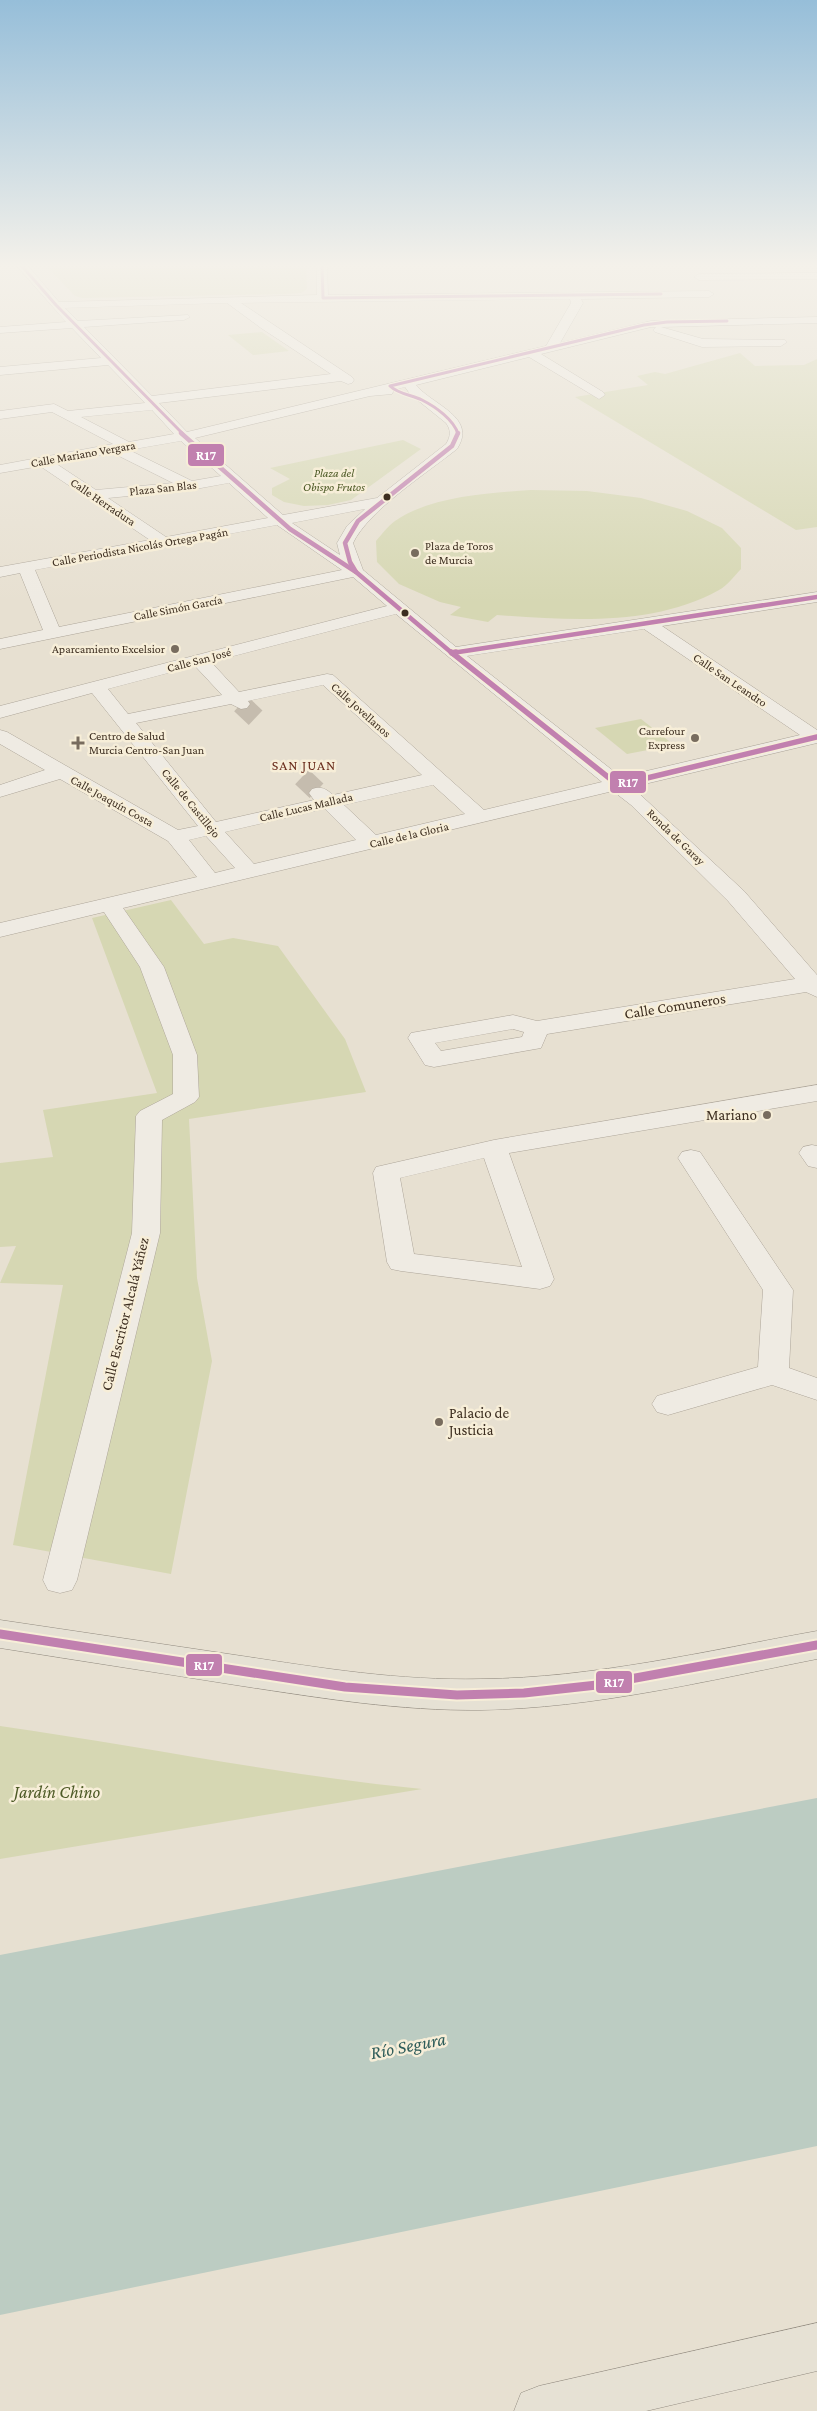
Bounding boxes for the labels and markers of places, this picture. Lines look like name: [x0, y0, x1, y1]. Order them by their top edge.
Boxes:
unlabelled marker: [382, 492, 392, 502]
place label: Plaza de Toros de Murcia: [425, 539, 493, 567]
marker: Plaza de Toros de Murcia: [409, 547, 421, 559]
unlabelled marker: [400, 608, 410, 618]
place label: Aparcamiento Excelsior: [52, 642, 166, 656]
marker: Aparcamiento Excelsior: [169, 643, 181, 655]
place label: Carrefour Express: [639, 724, 686, 752]
place label: Centro de Salud Murcia Centro-San Juan: [89, 729, 205, 757]
marker: Carrefour Express: [689, 732, 701, 744]
marker: Centro de Salud Murcia Centro-San Juan: [71, 736, 85, 750]
place label: Mariano: [706, 1107, 757, 1123]
marker: Mariano: [761, 1109, 773, 1121]
place label: Palacio de Justicia: [447, 1405, 509, 1439]
marker: Palacio de Justicia: [433, 1416, 445, 1428]

